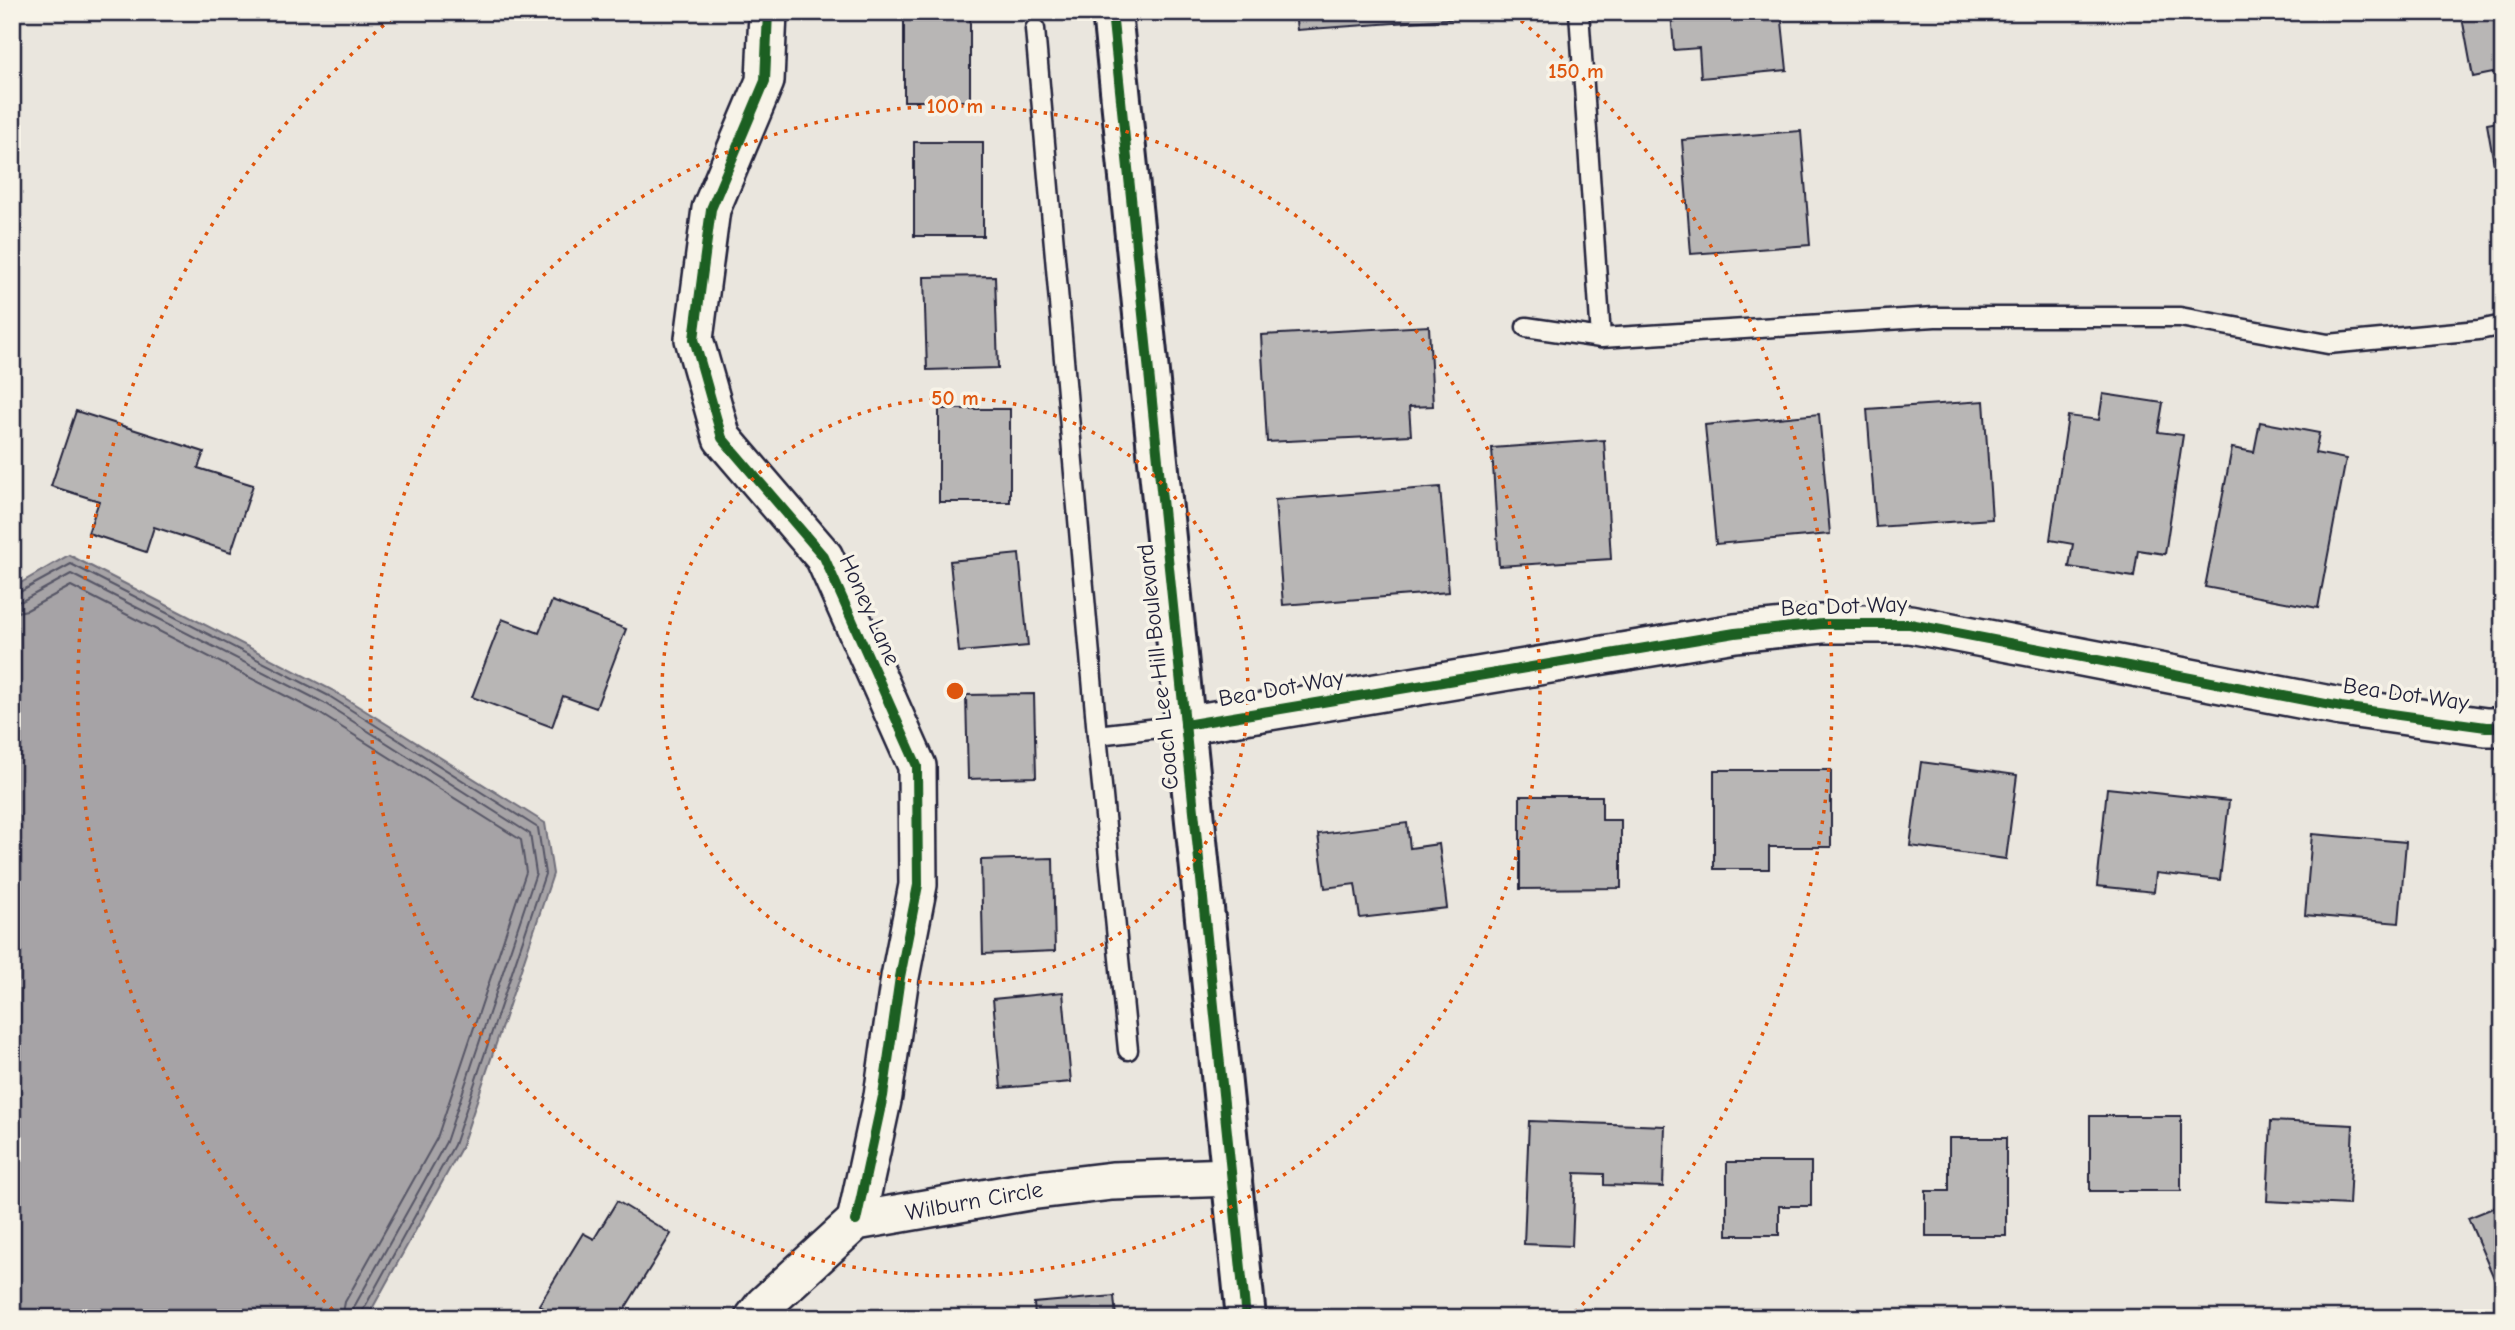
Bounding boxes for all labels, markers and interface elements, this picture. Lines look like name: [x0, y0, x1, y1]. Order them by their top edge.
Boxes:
text: 150 m: [1548, 59, 1604, 83]
text: 100 m: [927, 94, 983, 118]
text: 50 m: [931, 386, 979, 410]
street label: Coach Lee Hill Boulevard: [1132, 543, 1184, 791]
street label: Honey Lane: [834, 551, 906, 669]
street label: Bea Dot Way: [1780, 590, 1908, 622]
street label: Bea Dot Way: [1216, 664, 1346, 712]
street label: Bea Dot Way: [2341, 672, 2471, 716]
centre of rings: [943, 679, 967, 703]
street label: Wilburn Circle: [903, 1176, 1045, 1226]

